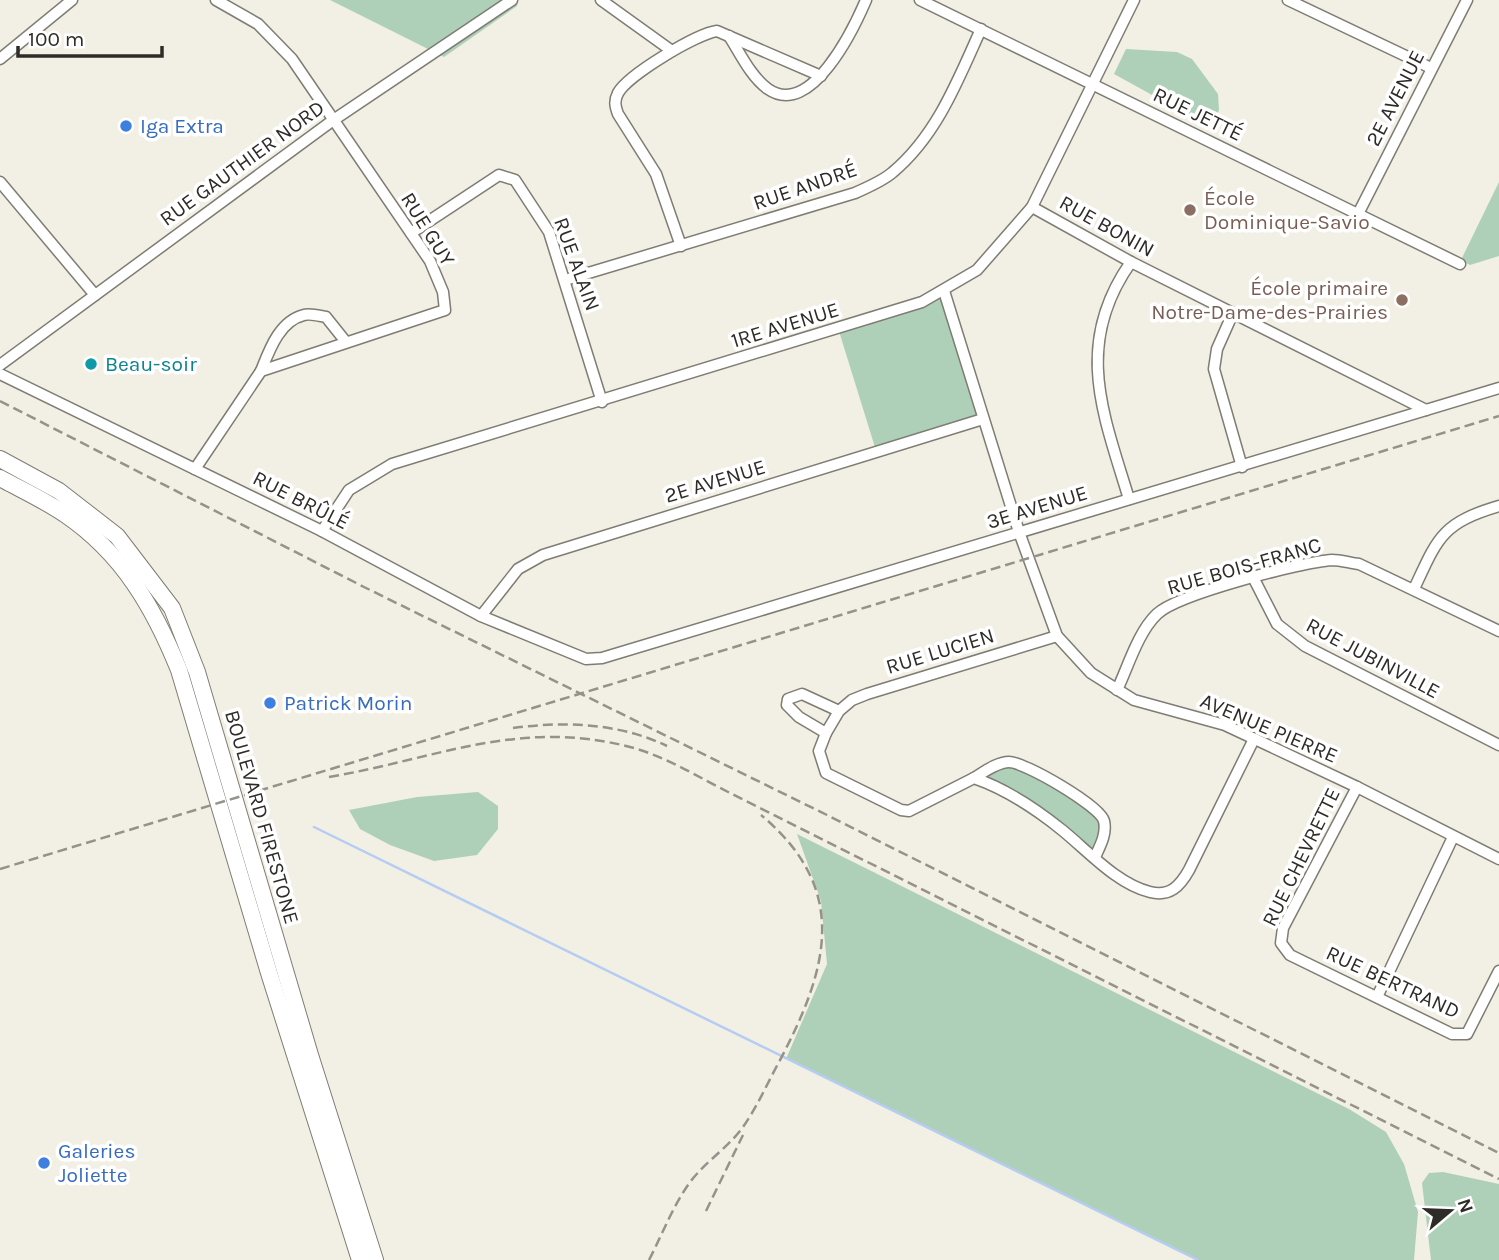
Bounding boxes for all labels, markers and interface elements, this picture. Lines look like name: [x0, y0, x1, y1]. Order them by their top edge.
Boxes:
scale bar: [18, 14, 161, 58]
text: 100 m: [28, 27, 85, 51]
street label: 2E AVENUE: [1361, 46, 1429, 150]
street label: RUE JETTÉ: [1149, 82, 1247, 146]
street label: RUE GAUTHIER NORD: [155, 95, 329, 231]
place label: Iga Extra: [140, 114, 224, 138]
marker: Iga Extra: [118, 118, 134, 134]
street label: RUE ANDRÉ: [750, 157, 860, 215]
place label: École Dominique-Savio: [1204, 186, 1370, 234]
street label: RUE GUY: [396, 188, 460, 271]
street label: RUE BONIN: [1055, 190, 1159, 262]
marker: École Dominique-Savio: [1182, 202, 1198, 218]
street label: RUE ALAIN: [549, 214, 605, 314]
place label: École primaire Notre-Dame-des-Prairies: [1151, 276, 1388, 324]
marker: École primaire Notre-Dame-des-Prairies: [1394, 292, 1410, 308]
street label: 1RE AVENUE: [728, 297, 842, 353]
place label: Beau-soir: [105, 352, 197, 376]
marker: Beau-soir: [83, 356, 99, 372]
street label: 2E AVENUE: [662, 454, 768, 508]
street label: RUE BRÛLÉ: [249, 466, 353, 534]
street label: 3E AVENUE: [984, 480, 1090, 534]
street label: RUE BOIS-FRANC: [1164, 533, 1324, 599]
street label: RUE JUBINVILLE: [1302, 613, 1444, 703]
street label: RUE LUCIEN: [883, 623, 997, 679]
street label: AVENUE PIERRE: [1197, 688, 1341, 768]
place label: Patrick Morin: [284, 691, 412, 715]
marker: Patrick Morin: [262, 695, 278, 711]
street label: BOULEVARD FIRESTONE: [220, 707, 304, 927]
street label: RUE CHEVRETTE: [1257, 784, 1345, 930]
street label: RUE BERTRAND: [1322, 941, 1464, 1023]
place label: Galeries Joliette: [58, 1139, 135, 1187]
marker: Galeries Joliette: [36, 1155, 52, 1171]
north arrow: [1415, 1176, 1485, 1246]
text: N: [1453, 1196, 1478, 1216]

